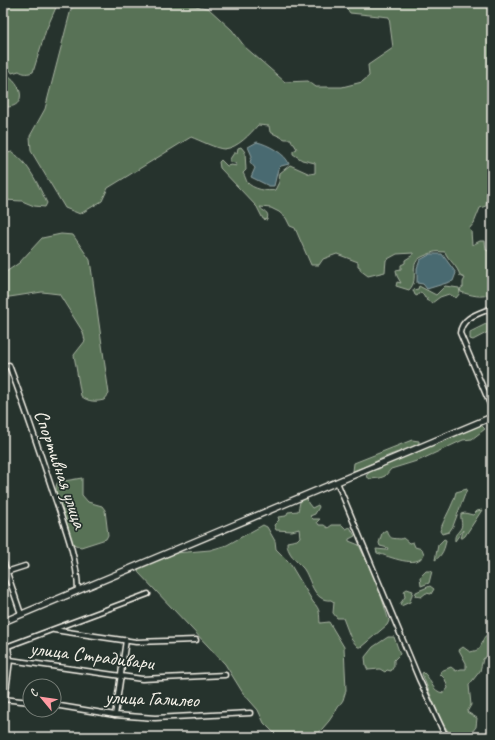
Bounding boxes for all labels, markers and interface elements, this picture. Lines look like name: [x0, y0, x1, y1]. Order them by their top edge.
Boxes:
street label: Спортивная улица: [29, 407, 93, 533]
street label: улица Страдивари: [28, 635, 157, 676]
north arrow: [22, 678, 62, 718]
street label: улица Галилео: [104, 684, 200, 713]
text: С: [26, 686, 41, 699]

